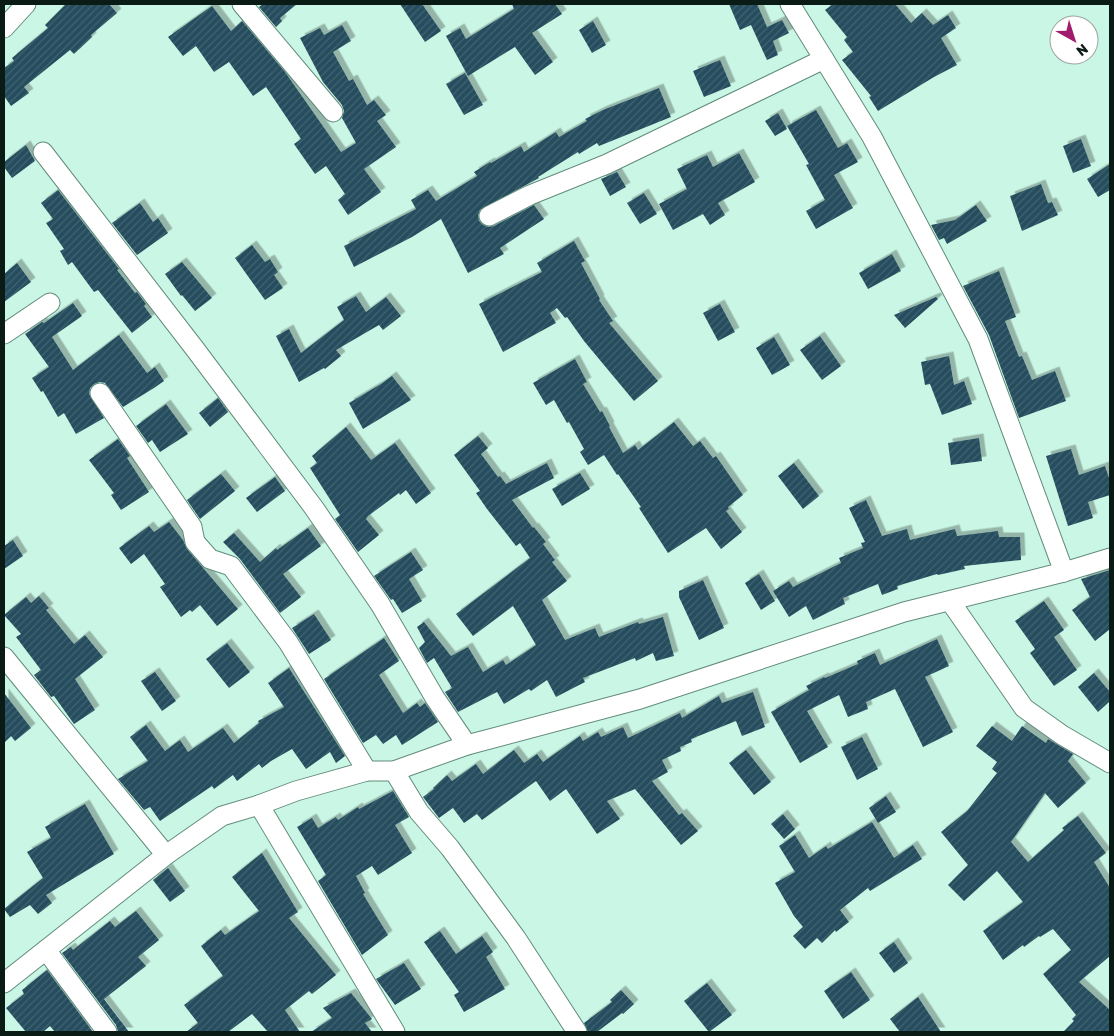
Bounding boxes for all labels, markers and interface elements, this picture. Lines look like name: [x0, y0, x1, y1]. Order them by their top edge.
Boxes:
north arrow: [1049, 15, 1099, 65]
text: N: [1073, 40, 1091, 59]

